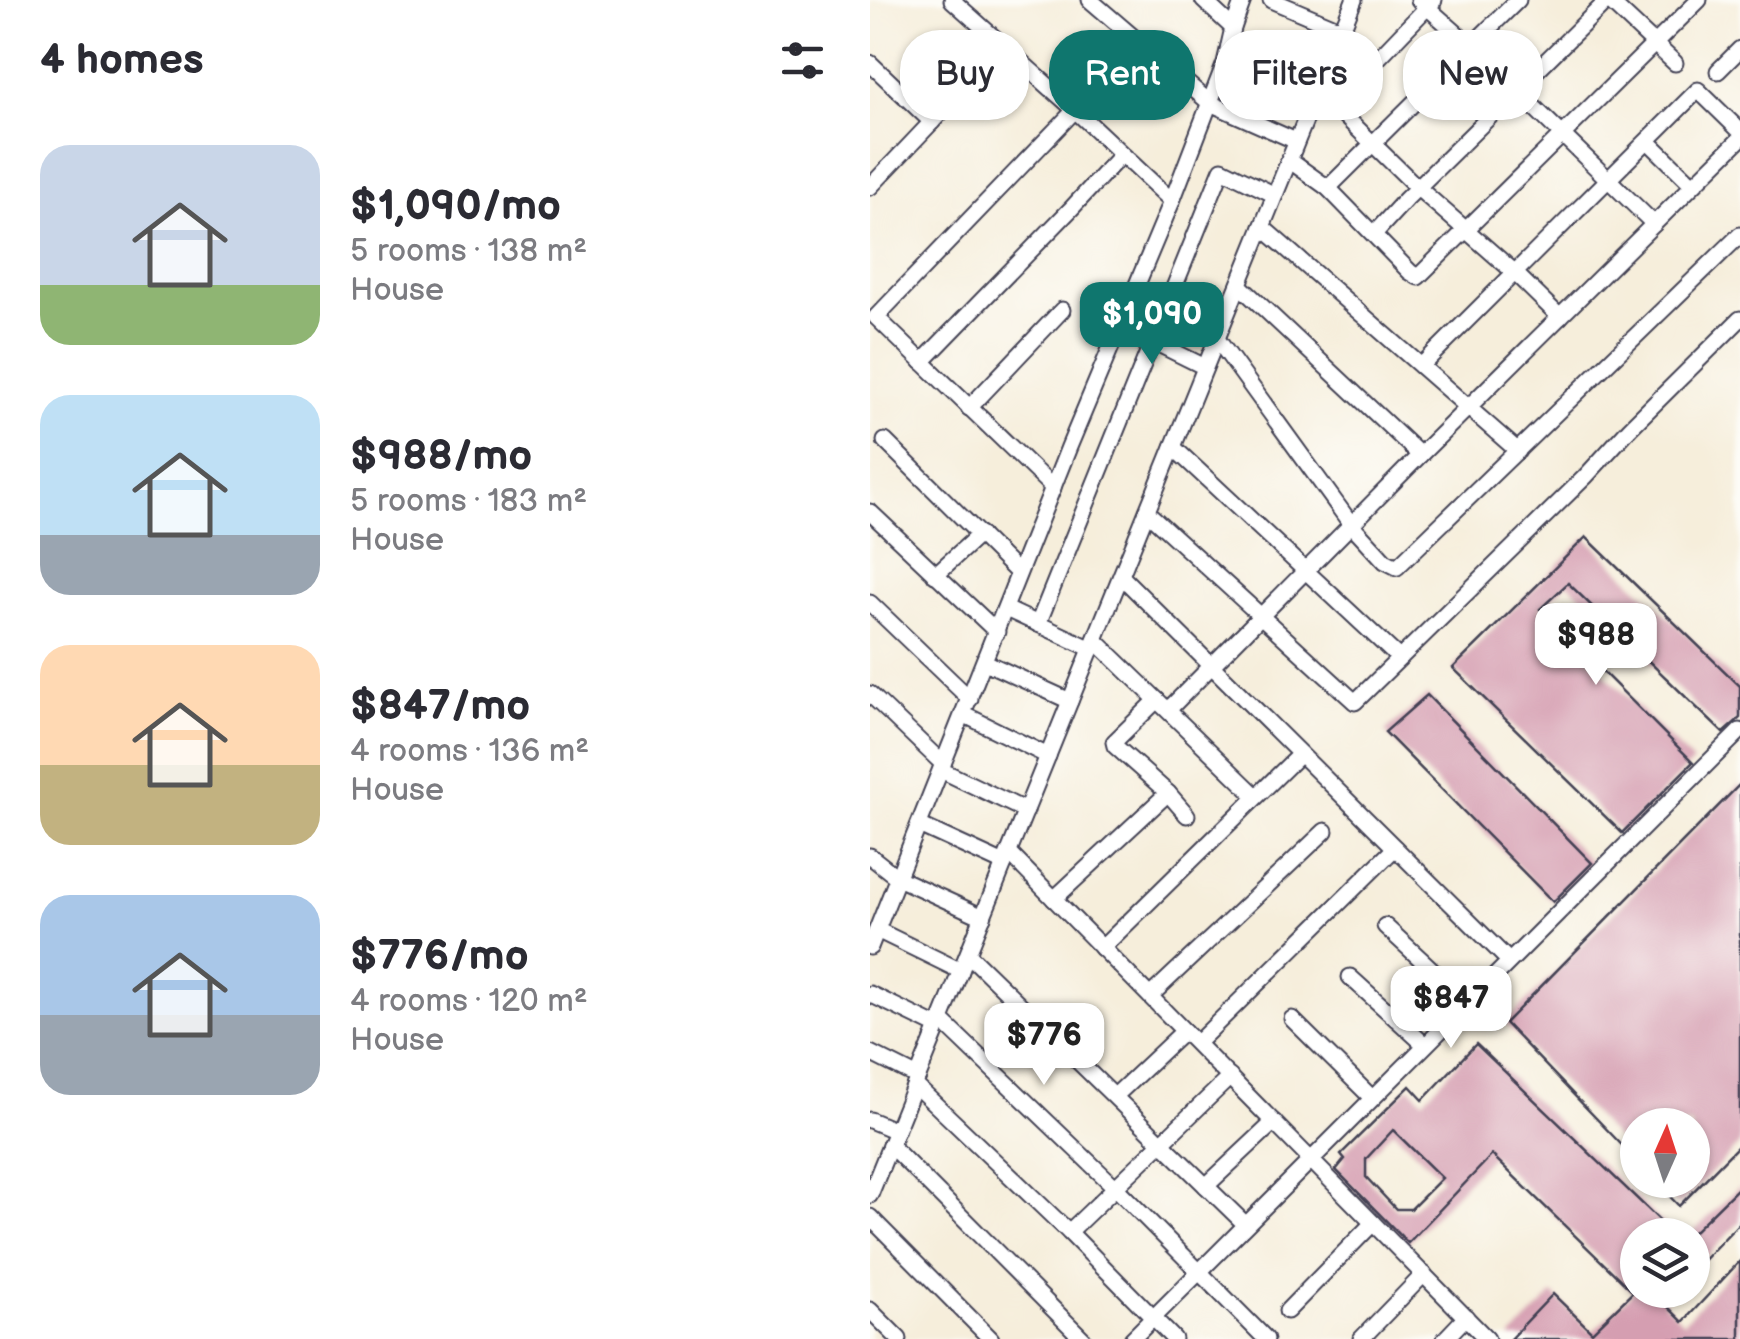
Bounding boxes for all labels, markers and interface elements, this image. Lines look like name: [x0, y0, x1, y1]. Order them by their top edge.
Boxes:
chip: Buy: [900, 30, 1029, 120]
chip: Rent: [1049, 30, 1195, 120]
chip: Filters: [1215, 30, 1383, 120]
chip: New: [1403, 30, 1543, 120]
icon: filters: [775, 33, 830, 88]
text: 4 homes: [40, 35, 204, 86]
text: $1,090/mo: [350, 181, 561, 232]
icon: home: [120, 185, 240, 305]
text: 5 rooms · 138 m²: [350, 232, 587, 271]
text: House: [350, 271, 444, 310]
pin: $1,090: [1071, 282, 1233, 367]
text: $1,090: [1102, 295, 1202, 334]
text: $988/mo: [350, 431, 532, 482]
icon: home: [120, 435, 240, 555]
text: 5 rooms · 183 m²: [350, 482, 587, 521]
text: House: [350, 521, 444, 560]
pin: $988: [1537, 603, 1655, 688]
text: $988: [1557, 616, 1635, 655]
text: $847/mo: [350, 681, 530, 732]
icon: home: [120, 685, 240, 805]
text: 4 rooms · 136 m²: [350, 732, 589, 771]
text: House: [350, 771, 444, 810]
text: $776/mo: [350, 931, 529, 982]
icon: home: [120, 935, 240, 1055]
pin: $847: [1392, 966, 1510, 1051]
text: $847: [1413, 979, 1489, 1018]
text: 4 rooms · 120 m²: [350, 982, 588, 1021]
pin: $776: [985, 1003, 1103, 1088]
text: $776: [1006, 1016, 1082, 1055]
text: House: [350, 1021, 444, 1060]
north arrow: [1620, 1108, 1710, 1198]
map controls: [1620, 1108, 1710, 1308]
button: layers: [1620, 1218, 1710, 1308]

